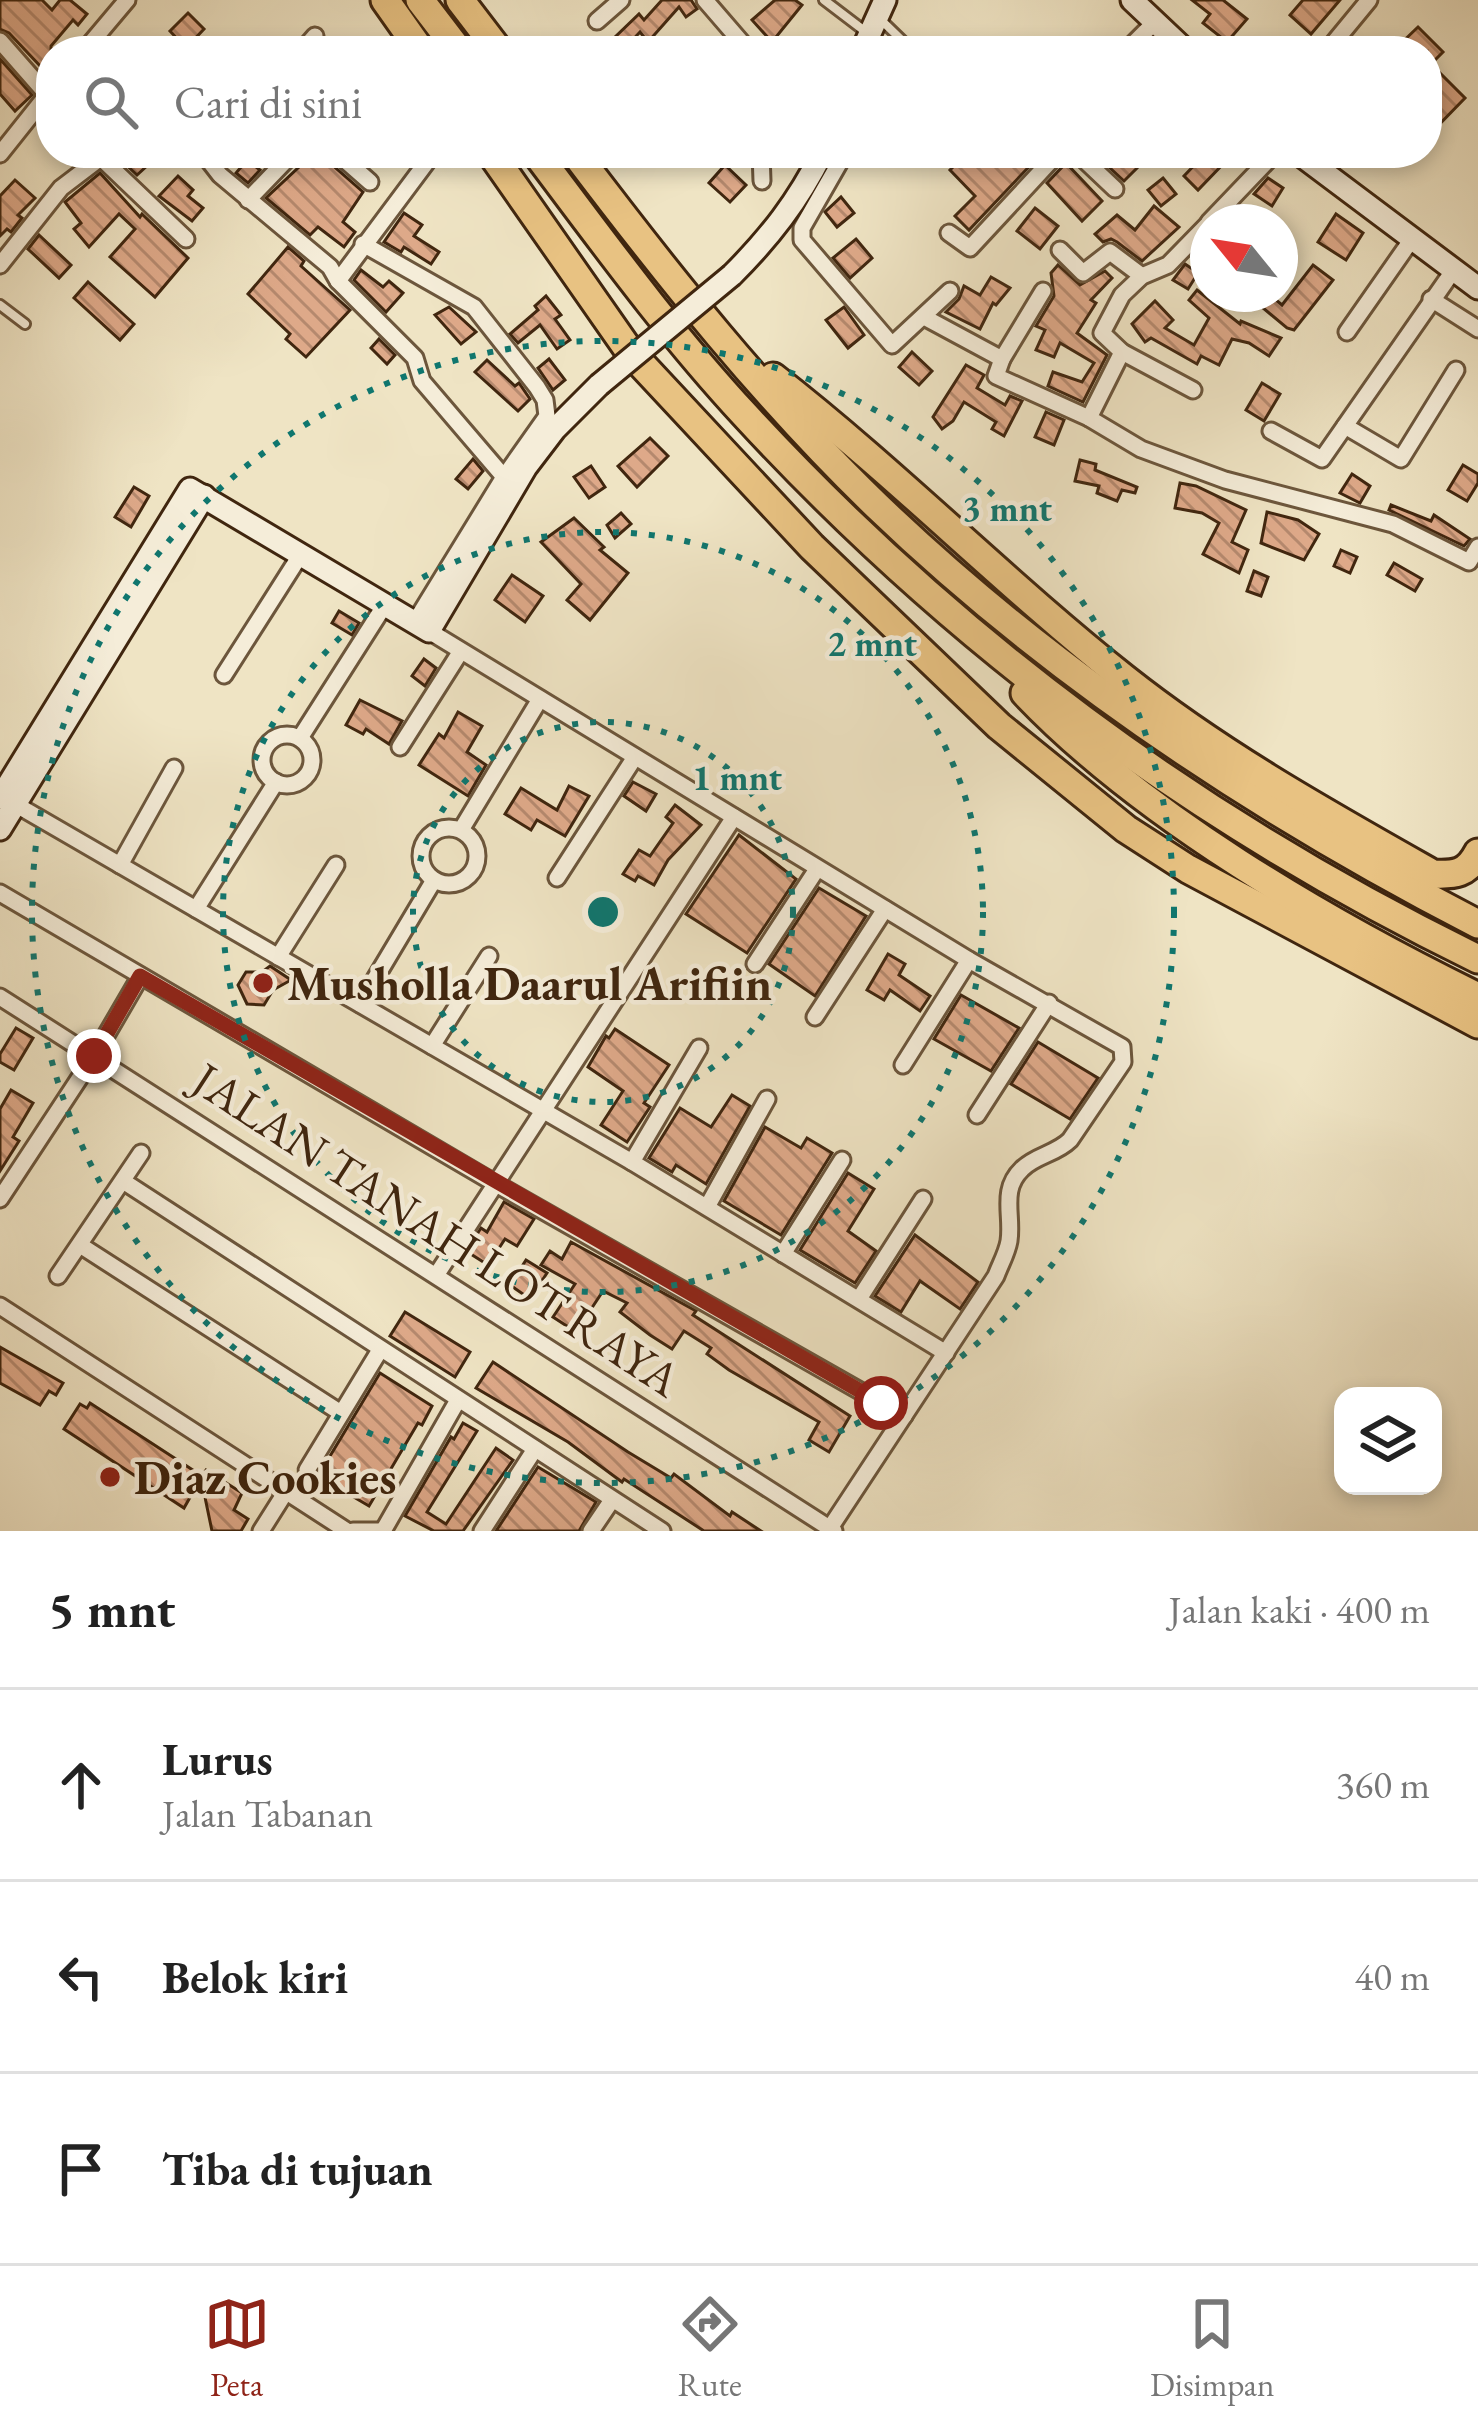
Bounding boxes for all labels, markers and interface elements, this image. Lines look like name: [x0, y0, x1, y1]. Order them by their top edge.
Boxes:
search box: [36, 36, 1442, 168]
icon: search: [78, 69, 144, 135]
text: Cari di sini: [174, 73, 362, 131]
north arrow: [1190, 204, 1298, 312]
text: 3 mnt: [962, 485, 1052, 532]
text: 2 mnt: [827, 620, 917, 667]
text: 1 mnt: [692, 754, 782, 801]
centre of rings: [582, 891, 624, 933]
place label: Musholla Daarul Arifiin: [287, 952, 772, 1014]
marker: Musholla Daarul Arifiin: [250, 970, 276, 996]
route end: [67, 1029, 121, 1083]
street label: JALAN TANAH LOT RAYA: [178, 1046, 693, 1410]
route start: [854, 1376, 908, 1430]
map controls: [1334, 1387, 1442, 1495]
button: layers: [1334, 1387, 1442, 1495]
place label: Diaz Cookies: [134, 1446, 397, 1508]
marker: Diaz Cookies: [97, 1464, 123, 1490]
text: 5 mnt: [48, 1576, 175, 1642]
text: Jalan kaki · 400 m: [1168, 1584, 1430, 1635]
text: Lurus: [162, 1730, 273, 1788]
icon: ahead: [48, 1752, 114, 1818]
text: 360 m: [1336, 1759, 1430, 1810]
text: Jalan Tabanan: [162, 1788, 373, 1839]
icon: left: [48, 1944, 114, 2010]
text: Belok kiri: [162, 1948, 348, 2006]
text: 40 m: [1354, 1951, 1430, 2002]
icon: arrive: [48, 2136, 114, 2202]
text: Tiba di tujuan: [162, 2140, 433, 2198]
tab: Peta: [204, 2291, 270, 2406]
tab: Rute: [677, 2291, 743, 2406]
tab: Disimpan: [1150, 2291, 1274, 2406]

